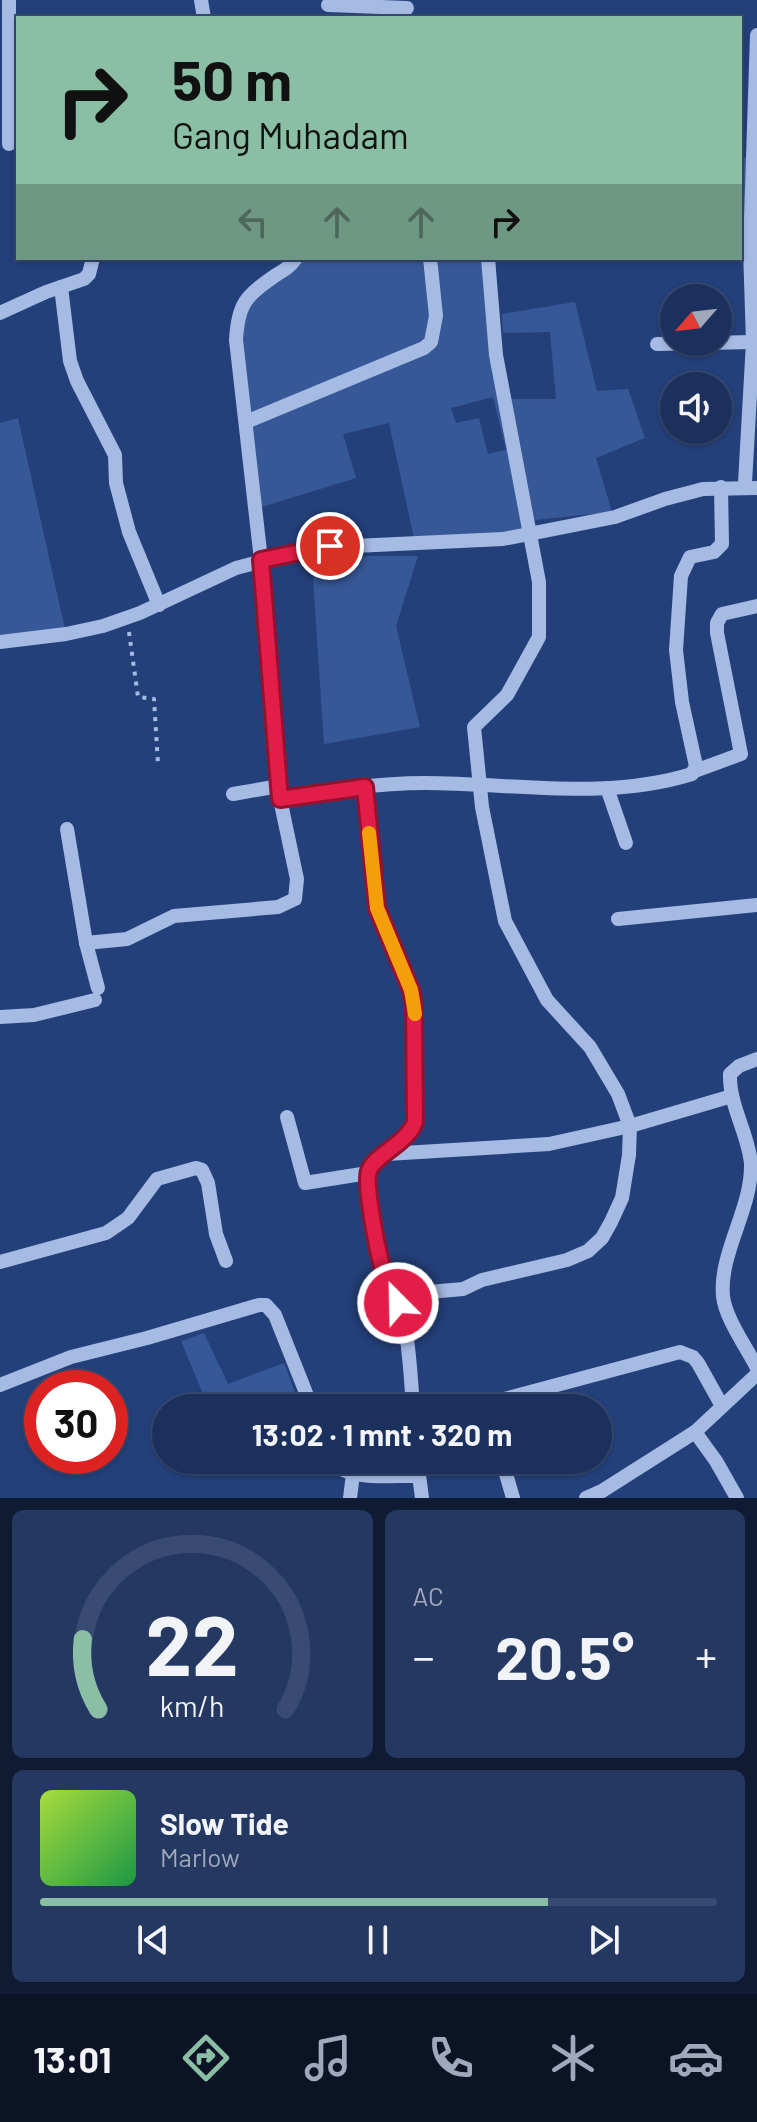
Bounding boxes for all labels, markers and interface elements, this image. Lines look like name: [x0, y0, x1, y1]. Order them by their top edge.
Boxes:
text: 50 m: [172, 45, 292, 112]
icon: right: [40, 48, 144, 152]
text: Gang Muhadam: [172, 113, 409, 156]
icon: left: [231, 200, 275, 244]
icon: ahead: [315, 200, 359, 244]
icon: ahead: [399, 200, 443, 244]
icon: right: [483, 200, 527, 244]
north arrow: [660, 284, 732, 356]
map controls: [660, 284, 732, 444]
button: sound: [660, 372, 732, 444]
pin: [296, 512, 364, 580]
icon: arrive: [308, 524, 352, 568]
position arrow: [356, 1261, 440, 1345]
speed limit sign: 30: [24, 1370, 128, 1474]
text: 13:02 · 1 mnt · 320 m: [252, 1416, 512, 1452]
text: AC: [413, 1580, 444, 1611]
text: 22: [146, 1593, 239, 1693]
text: 20.5°: [495, 1620, 634, 1692]
text: −: [413, 1629, 435, 1682]
text: +: [695, 1629, 717, 1682]
text: km/h: [160, 1688, 225, 1723]
text: Slow Tide: [160, 1805, 289, 1841]
text: Marlow: [160, 1841, 240, 1872]
icon: previous: [131, 1918, 175, 1962]
icon: pause: [356, 1918, 400, 1962]
icon: next: [582, 1918, 626, 1962]
icon: directions: [178, 2030, 234, 2086]
icon: music: [300, 2030, 356, 2086]
icon: phone: [423, 2030, 479, 2086]
icon: climate: [545, 2030, 601, 2086]
icon: car: [668, 2030, 724, 2086]
text: 13:01: [33, 2037, 111, 2080]

